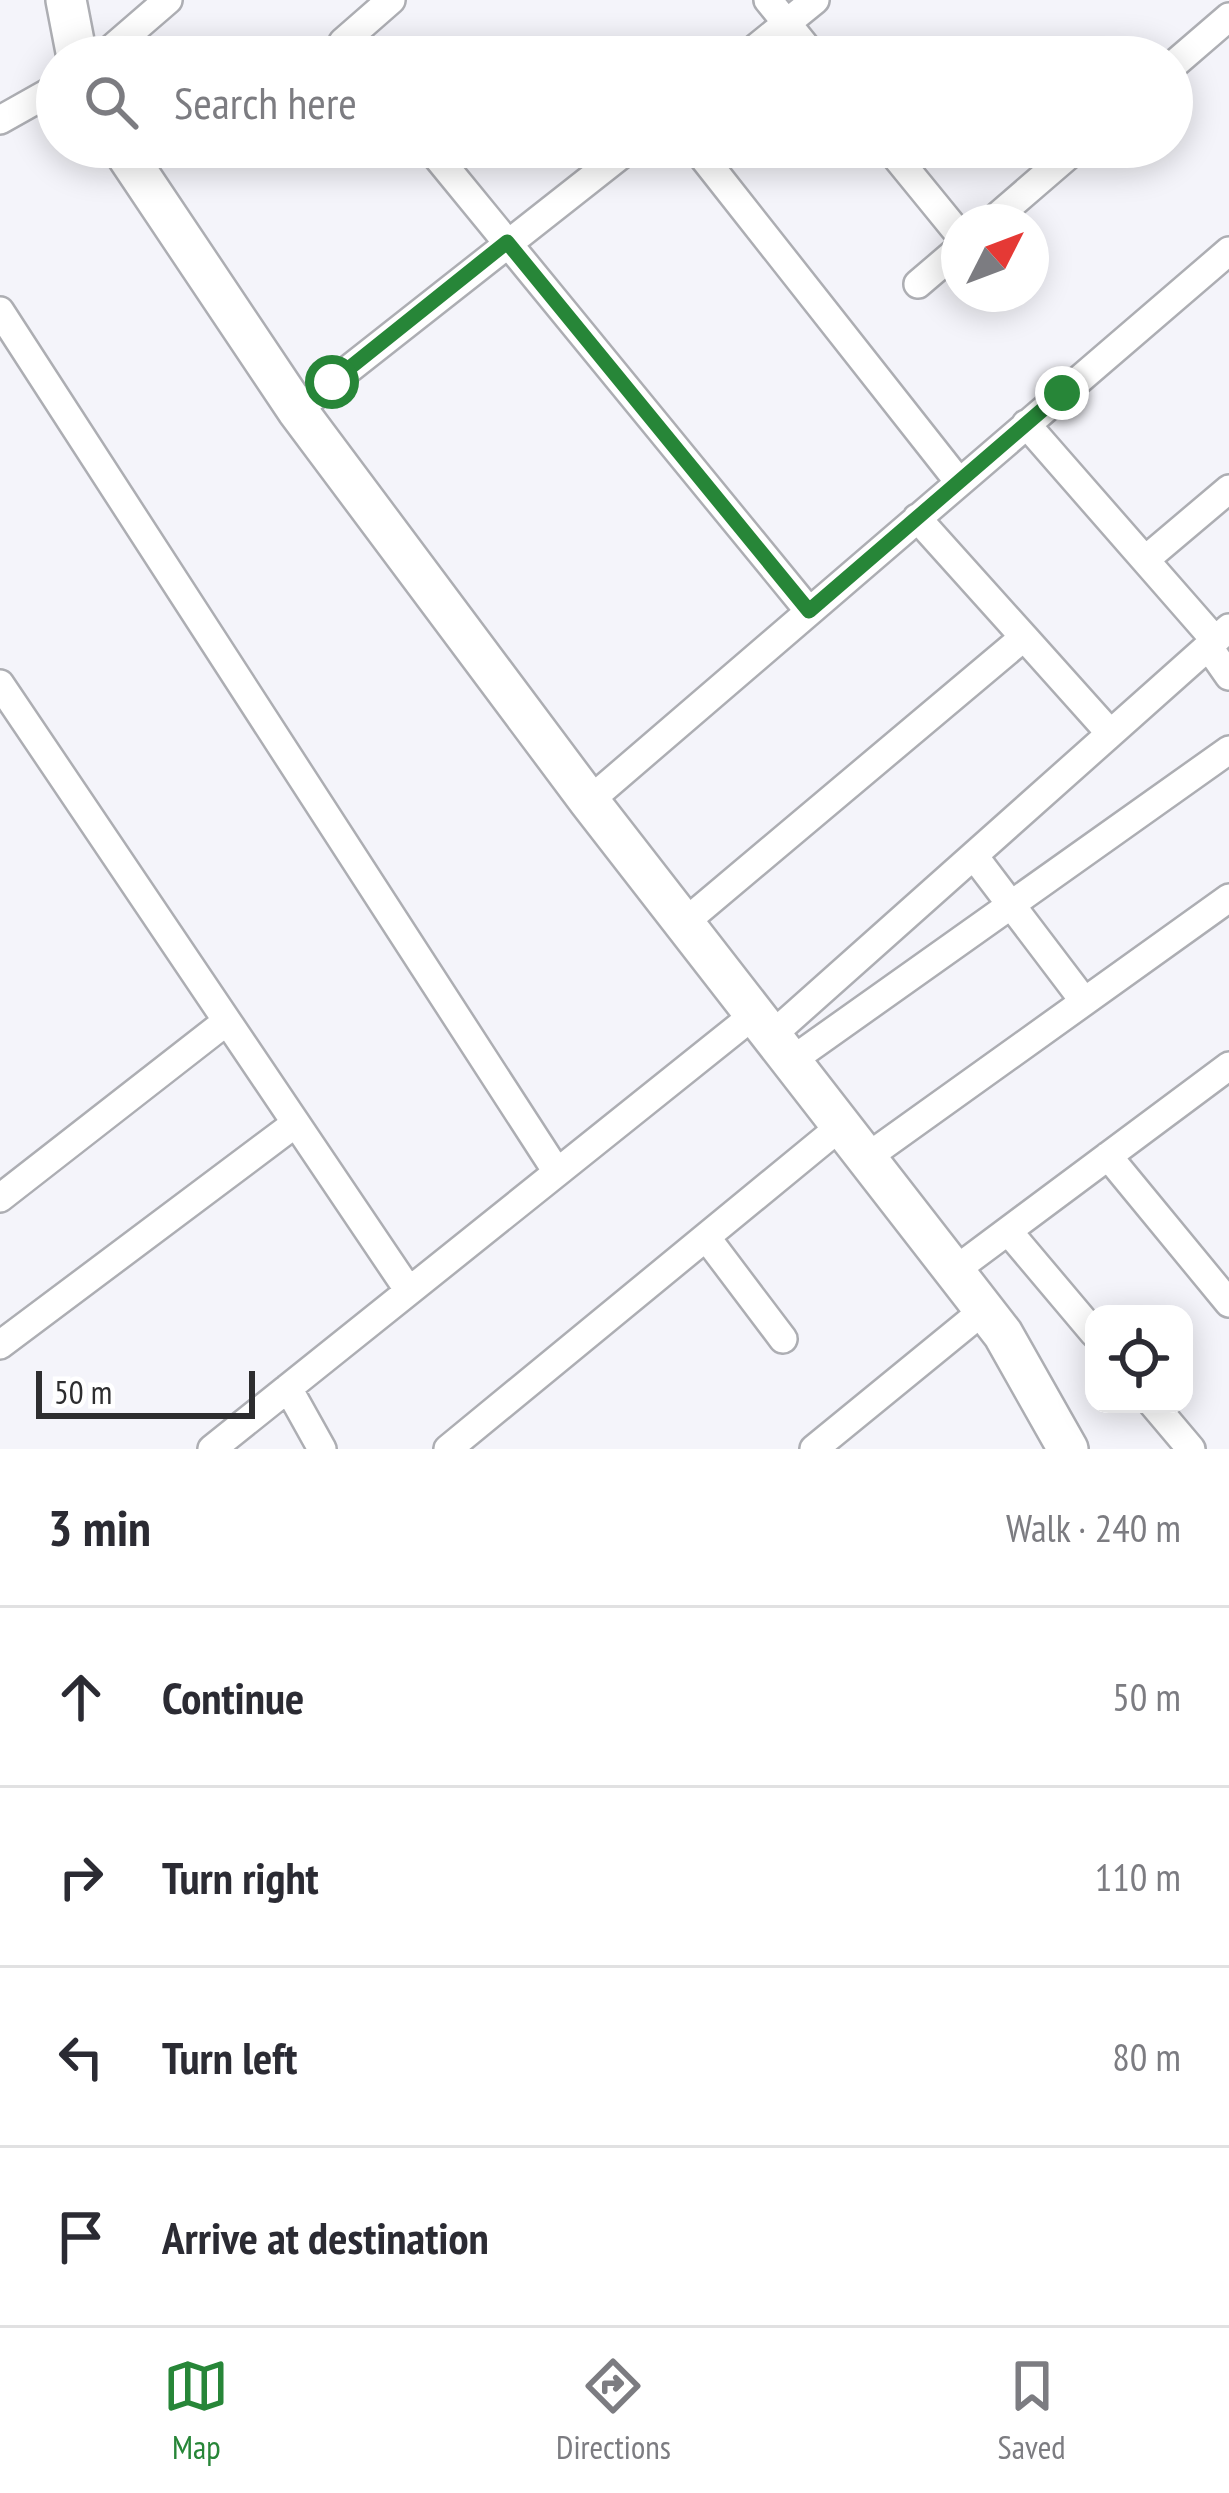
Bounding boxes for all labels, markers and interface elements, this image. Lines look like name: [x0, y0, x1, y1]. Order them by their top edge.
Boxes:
search box: [36, 36, 1193, 168]
icon: search: [78, 69, 144, 135]
text: Search here: [174, 73, 357, 131]
north arrow: [941, 204, 1049, 312]
route start: [305, 355, 359, 409]
route end: [1035, 366, 1089, 420]
map controls: [1085, 1305, 1193, 1413]
button: locate: [1085, 1305, 1193, 1413]
scale bar: [36, 1365, 255, 1418]
text: 50 m: [54, 1370, 112, 1413]
text: 3 min: [48, 1494, 151, 1560]
text: Walk · 240 m: [1006, 1502, 1181, 1553]
icon: ahead: [48, 1664, 114, 1730]
text: Continue: [162, 1668, 304, 1726]
text: 50 m: [1112, 1671, 1181, 1722]
icon: right: [48, 1844, 114, 1910]
text: Turn right: [162, 1848, 319, 1906]
text: 110 m: [1095, 1851, 1181, 1902]
icon: left: [48, 2024, 114, 2090]
text: Turn left: [162, 2028, 297, 2086]
text: 80 m: [1112, 2031, 1181, 2082]
icon: arrive: [48, 2204, 114, 2270]
text: Arrive at destination: [162, 2208, 489, 2266]
tab: Map: [163, 2353, 229, 2468]
tab: Directions: [556, 2353, 671, 2468]
tab: Saved: [998, 2353, 1066, 2468]

